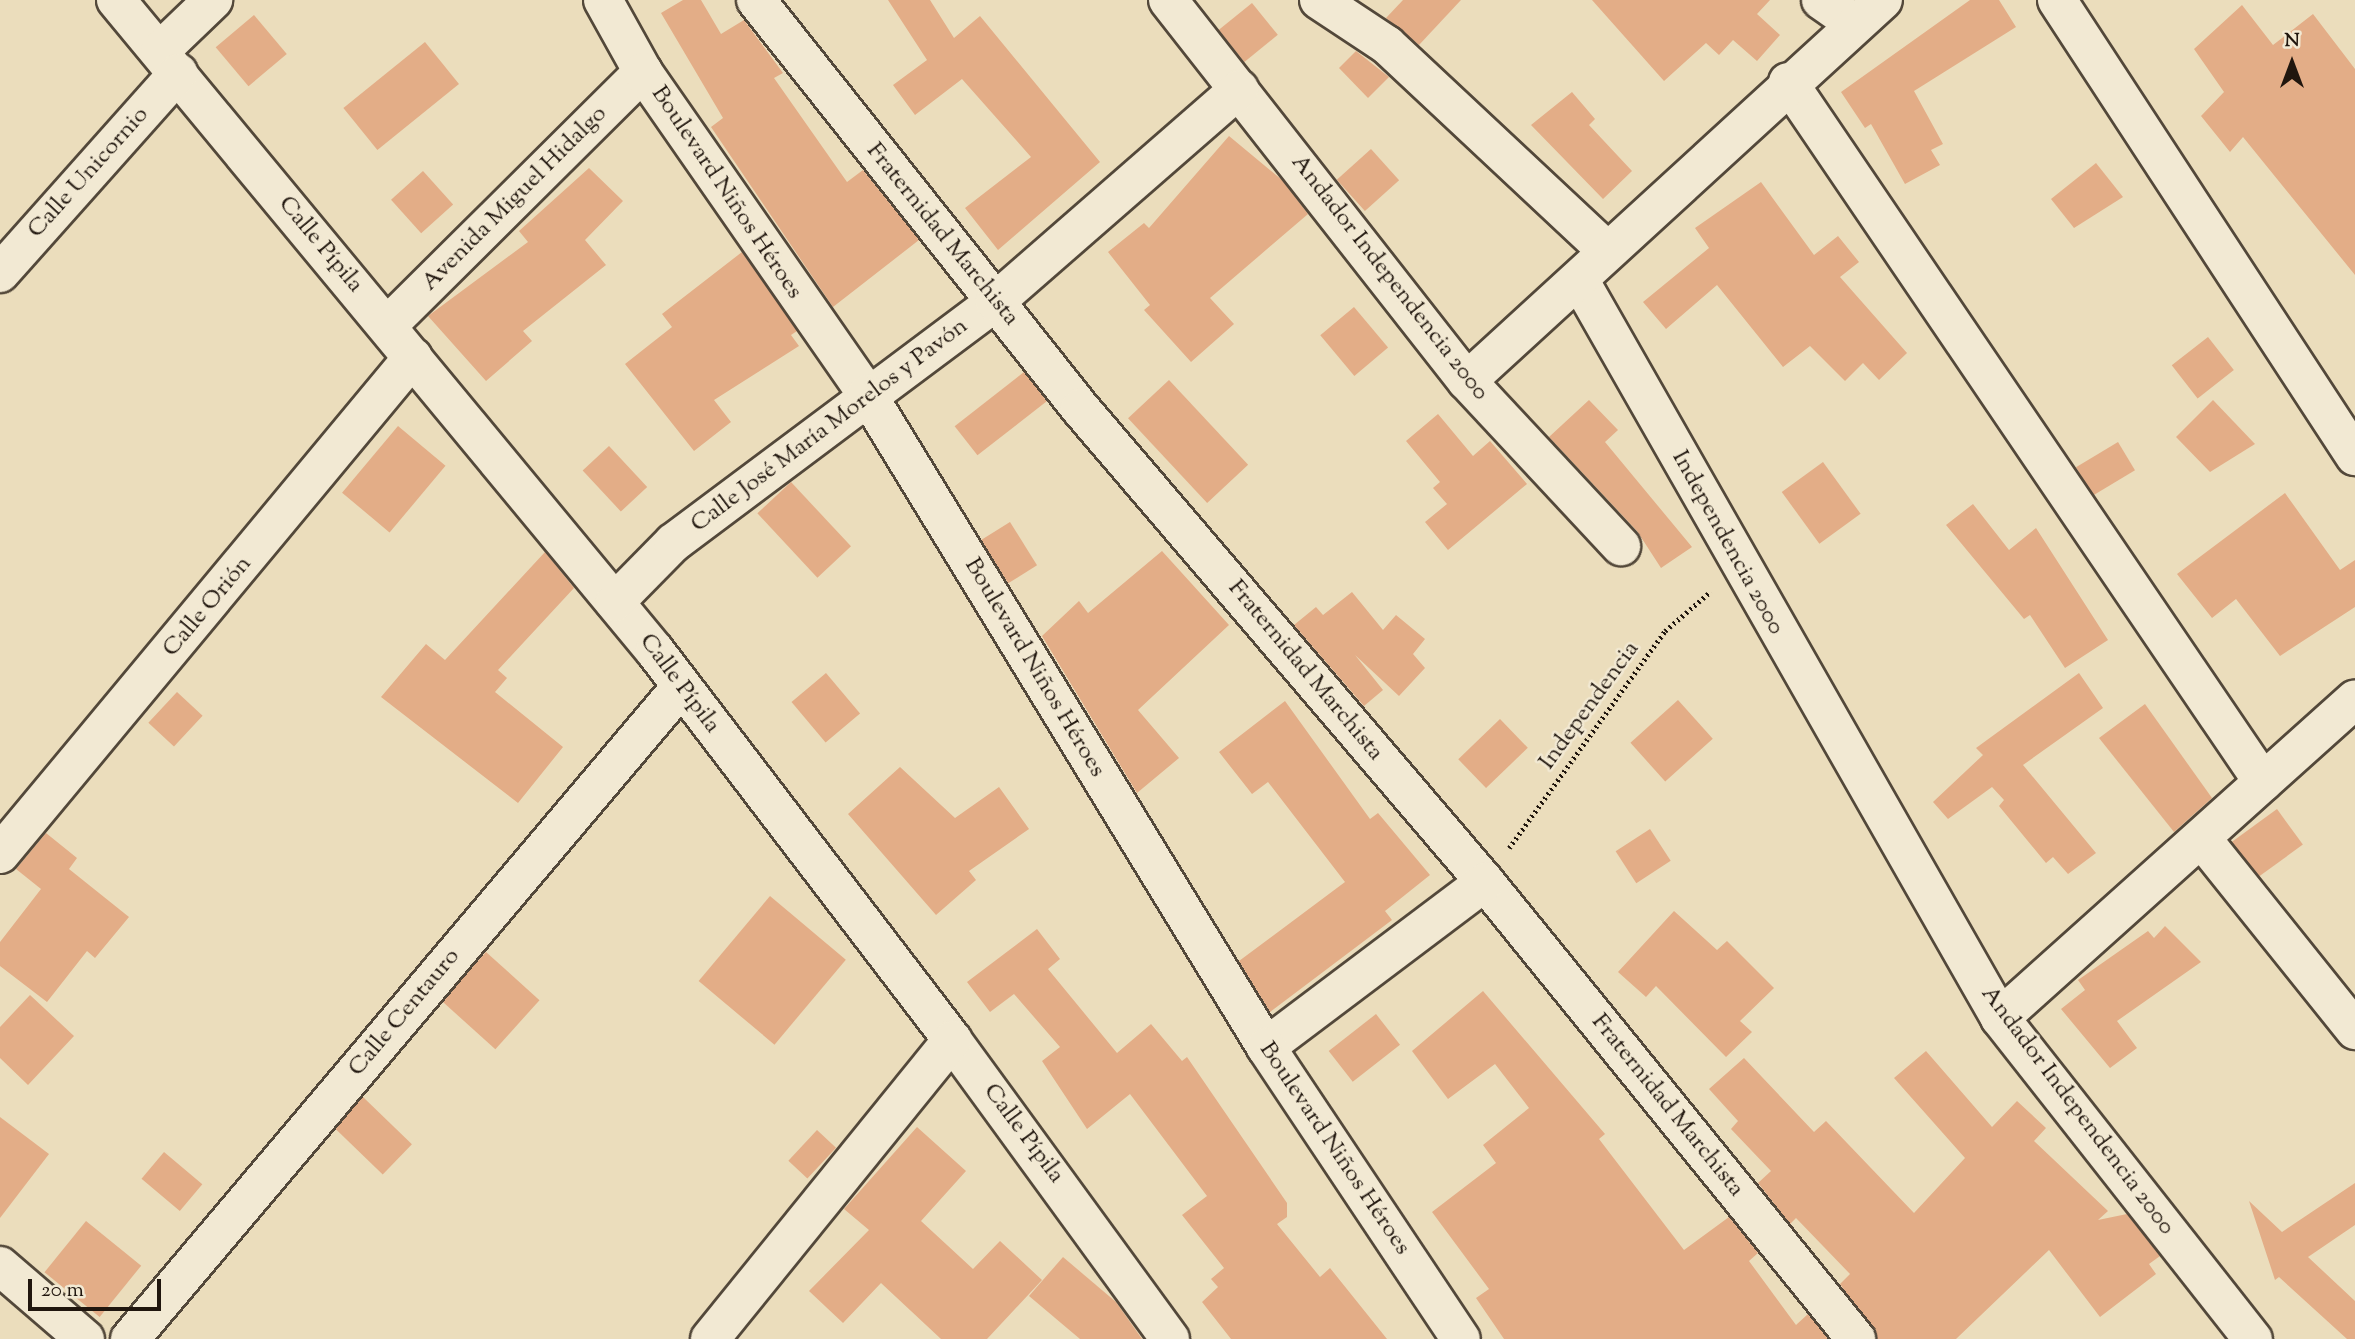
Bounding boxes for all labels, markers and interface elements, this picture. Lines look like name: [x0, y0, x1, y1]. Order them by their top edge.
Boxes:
north arrow: [2257, 28, 2327, 98]
text: N: [2284, 28, 2300, 55]
street label: Boulevard Niños Héroes: [644, 81, 808, 305]
street label: Avenida Miguel Hidalgo: [416, 100, 614, 298]
street label: Calle Unicornio: [22, 101, 156, 245]
street label: Fraternidad Marchista: [859, 138, 1025, 332]
street label: Andador Independencia 2000: [1284, 149, 1494, 407]
street label: Calle Pípila: [271, 191, 369, 299]
street label: Calle José María Morelos y Pavón: [686, 312, 974, 540]
street label: Independencia 2000: [1664, 446, 1790, 640]
street label: Calle Orión: [157, 551, 259, 663]
street label: Boulevard Niños Héroes: [957, 553, 1111, 783]
street label: Fraternidad Marchista: [1221, 575, 1389, 767]
street label: Calle Pípila: [632, 628, 726, 740]
street label: Independencia: [1534, 636, 1646, 776]
street label: Calle Centauro: [343, 943, 467, 1083]
street label: Andador Independencia 2000: [1974, 981, 2180, 1241]
street label: Fraternidad Marchista: [1584, 1009, 1750, 1203]
street label: Boulevard Niños Héroes: [1252, 1037, 1416, 1261]
street label: Calle Pípila: [976, 1078, 1070, 1190]
scale bar: [32, 1266, 164, 1310]
text: 20 m: [41, 1276, 84, 1306]

